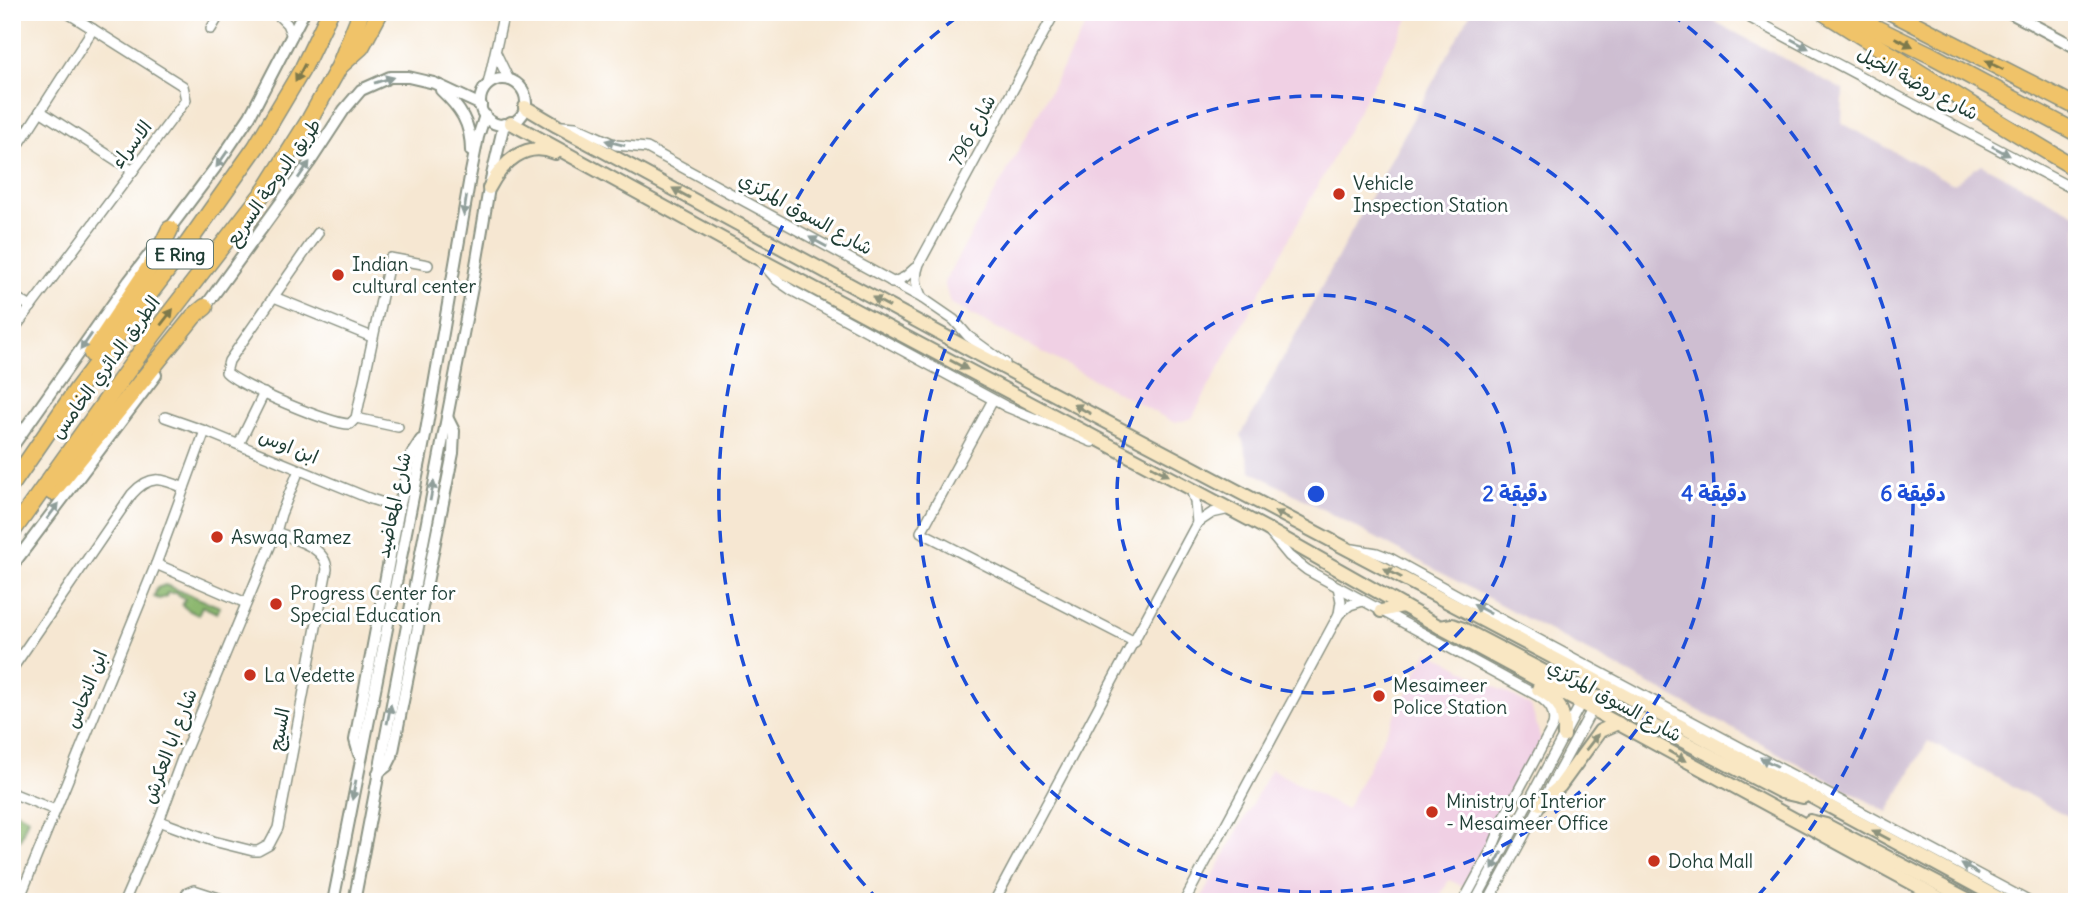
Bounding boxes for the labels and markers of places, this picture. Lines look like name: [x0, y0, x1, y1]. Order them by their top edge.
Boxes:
place label: Vehicle Inspection Station: [1353, 171, 1508, 217]
marker: Vehicle Inspection Station: [1331, 186, 1347, 202]
place label: Indian cultural center: [352, 252, 477, 298]
marker: Indian cultural center: [330, 267, 346, 283]
centre of rings: [1304, 482, 1328, 506]
place label: Aswaq Ramez: [231, 525, 351, 549]
marker: Aswaq Ramez: [209, 529, 225, 545]
place label: Progress Center for Special Education: [290, 581, 456, 627]
marker: Progress Center for Special Education: [268, 596, 284, 612]
place label: La Vedette: [264, 663, 355, 687]
marker: La Vedette: [242, 667, 258, 683]
place label: Mesaimeer Police Station: [1393, 673, 1507, 719]
marker: Mesaimeer Police Station: [1371, 688, 1387, 704]
place label: Ministry of Interior - Mesaimeer Office: [1446, 789, 1608, 835]
marker: Ministry of Interior - Mesaimeer Office: [1424, 804, 1440, 820]
place label: Doha Mall: [1668, 849, 1753, 873]
marker: Doha Mall: [1646, 853, 1662, 869]

